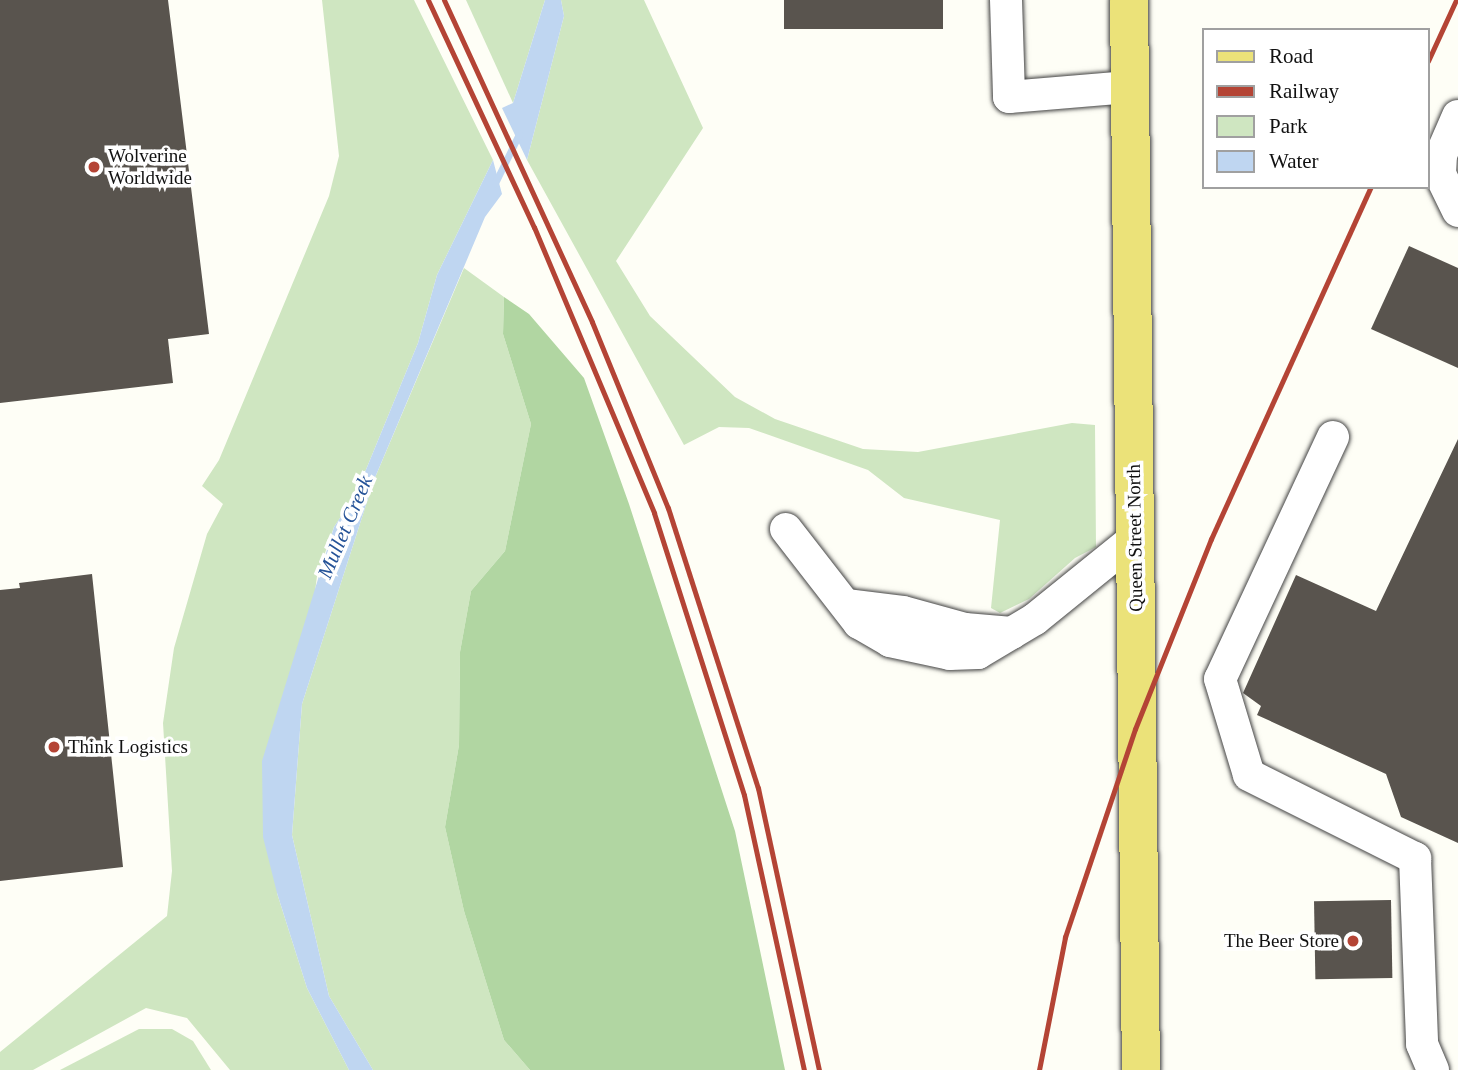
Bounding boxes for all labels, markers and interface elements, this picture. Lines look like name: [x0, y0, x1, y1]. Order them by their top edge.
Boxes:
legend: [1202, 28, 1430, 189]
text: Road: [1269, 44, 1313, 68]
text: Railway: [1269, 79, 1339, 103]
text: Park: [1269, 114, 1308, 138]
place label: Wolverine Worldwide: [108, 145, 192, 189]
text: Water: [1269, 149, 1319, 173]
marker: Wolverine Worldwide: [86, 159, 102, 175]
street label: Queen Street North: [1122, 464, 1148, 612]
water label: Mullet Creek: [312, 472, 378, 582]
place label: Think Logistics: [68, 736, 188, 758]
marker: Think Logistics: [46, 739, 62, 755]
place label: The Beer Store: [1224, 930, 1339, 952]
marker: The Beer Store: [1345, 933, 1361, 949]

